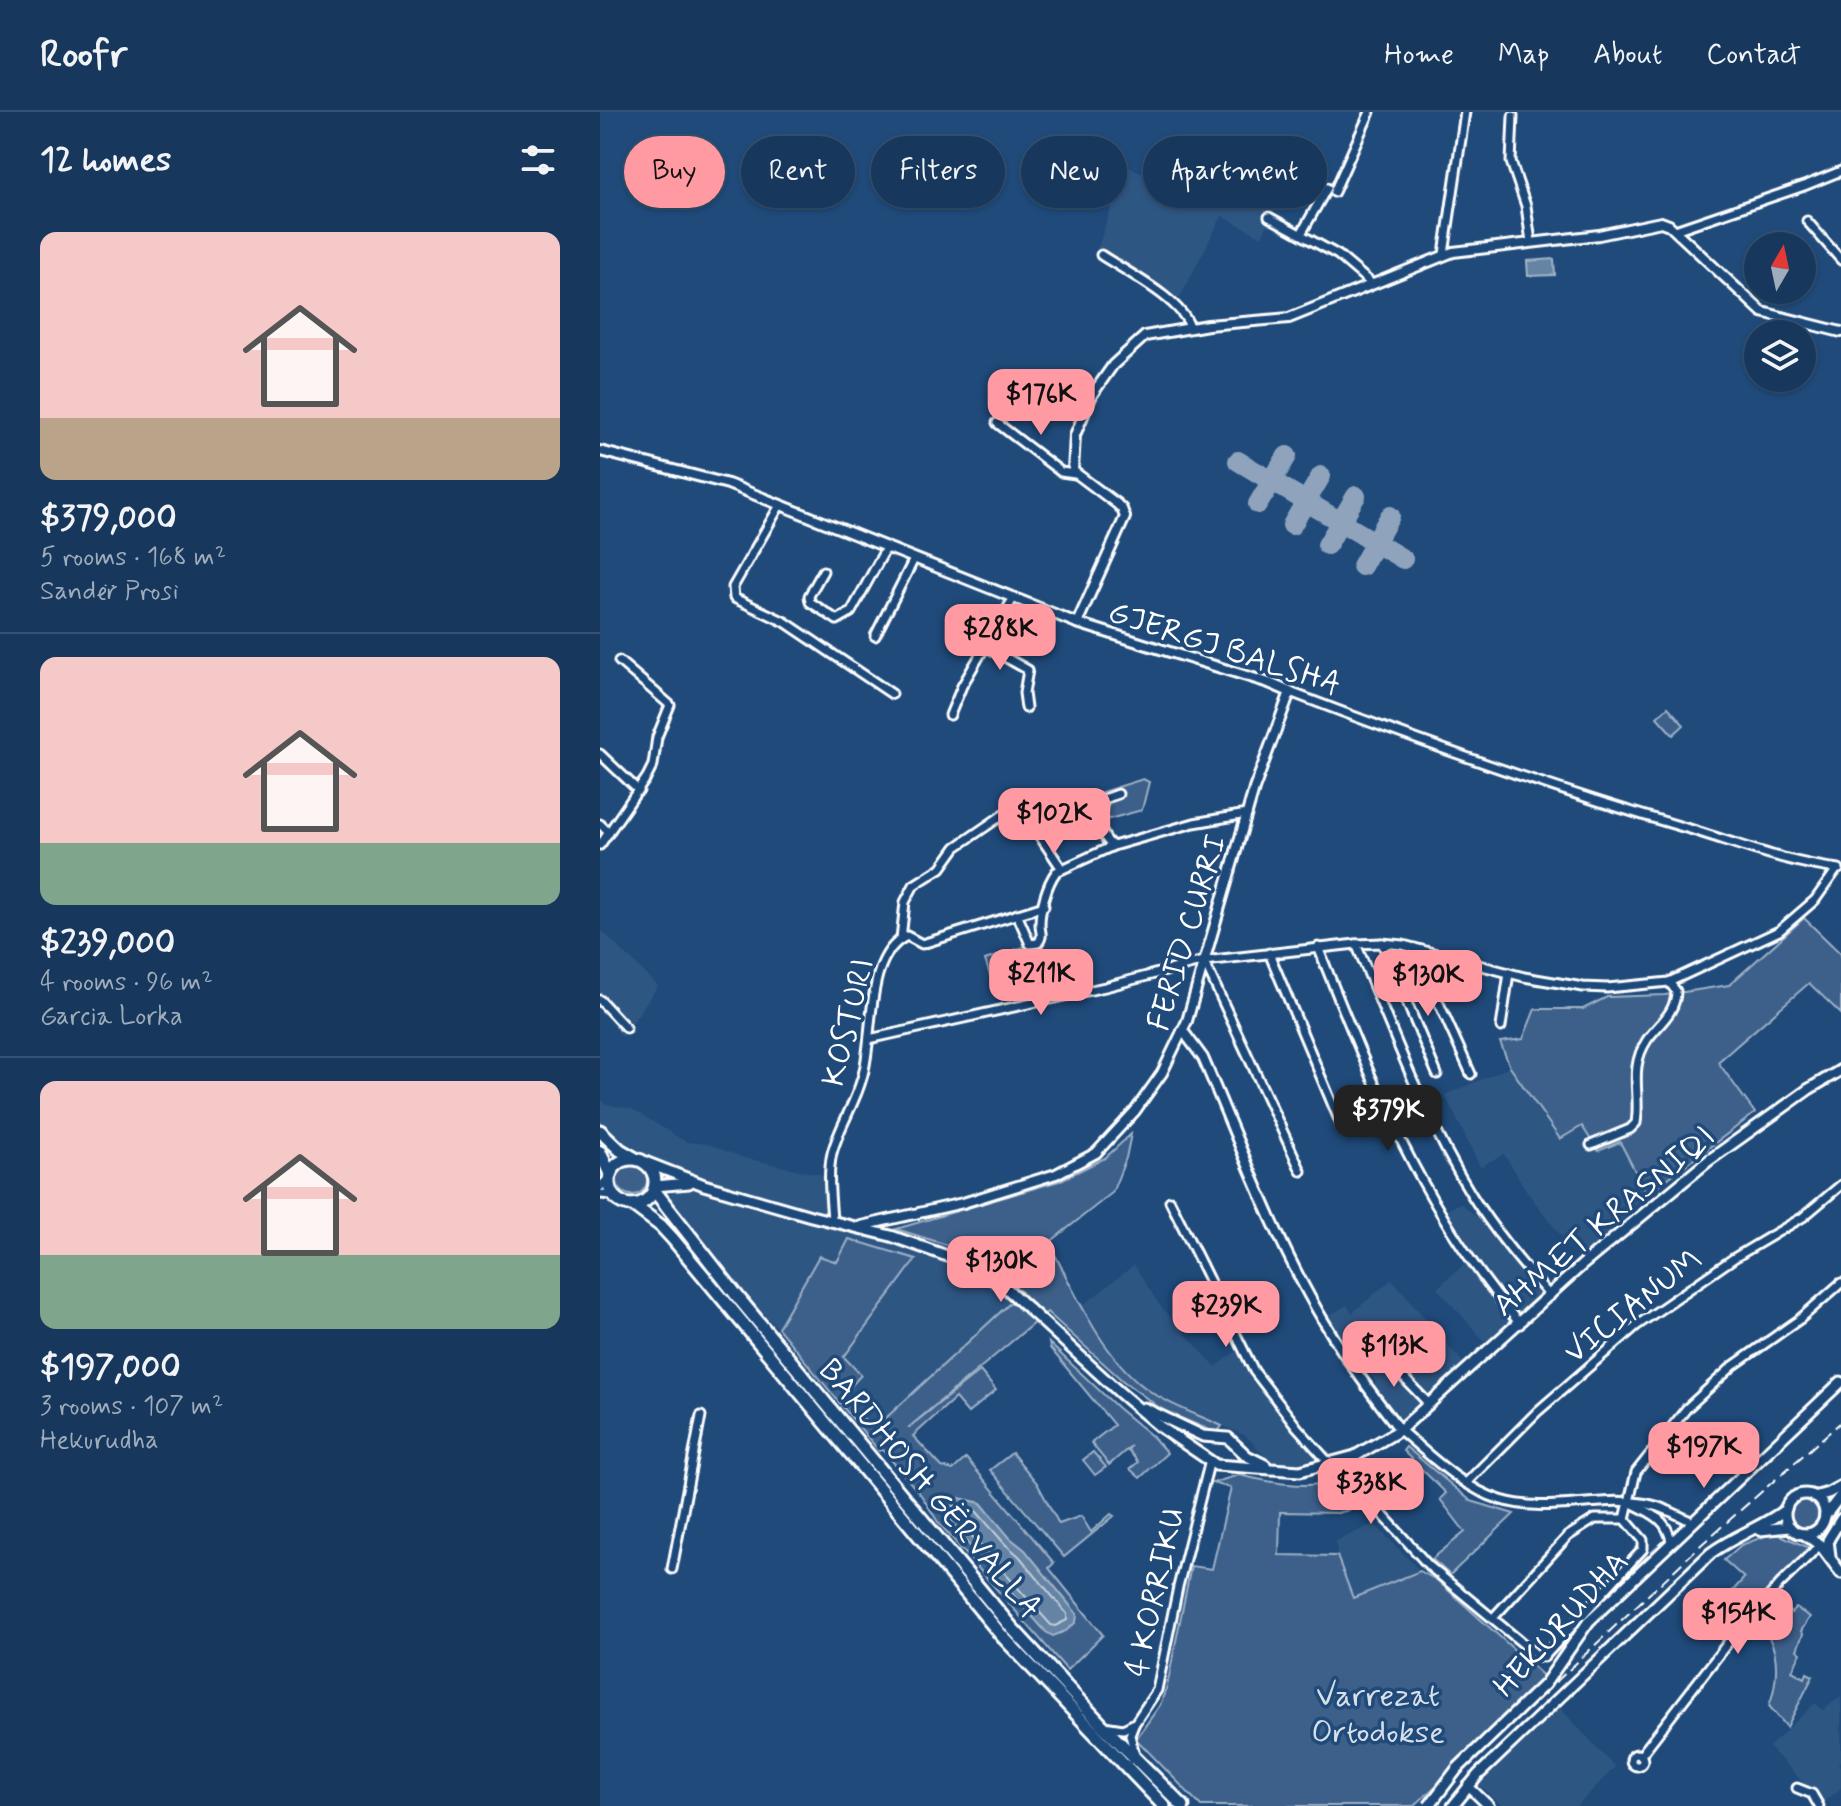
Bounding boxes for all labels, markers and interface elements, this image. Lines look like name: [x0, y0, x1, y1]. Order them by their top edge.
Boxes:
text: Roofr: [40, 31, 127, 80]
text: Home: [1384, 37, 1454, 74]
text: Map: [1498, 37, 1549, 74]
text: About: [1593, 37, 1662, 74]
text: Contact: [1706, 37, 1801, 74]
chip: Buy: [624, 136, 725, 208]
chip: Rent: [741, 136, 855, 208]
chip: Filters: [871, 136, 1005, 208]
chip: New: [1021, 136, 1127, 208]
chip: Apartment: [1143, 136, 1327, 208]
text: 12 homes: [40, 138, 171, 183]
icon: filters: [516, 138, 560, 182]
north arrow: [1744, 232, 1816, 304]
map controls: [1744, 232, 1816, 392]
icon: home: [228, 284, 372, 428]
button: layers: [1744, 320, 1816, 392]
pin: $176K: [985, 369, 1097, 437]
text: $176K: [1006, 378, 1076, 412]
text: $379,000: [40, 496, 177, 541]
text: 5 rooms · 168 m²: [40, 541, 226, 575]
text: Sandër Prosi: [40, 575, 179, 609]
street label: GJERGJ BALSHA: [1102, 591, 1346, 706]
pin: $288K: [944, 604, 1056, 672]
text: $288K: [963, 613, 1037, 647]
icon: home: [228, 709, 372, 853]
pin: $102K: [998, 788, 1110, 856]
text: $102K: [1016, 797, 1092, 831]
street label: FERID CURRI: [1138, 829, 1238, 1036]
text: $239,000: [40, 921, 175, 966]
pin: $211K: [985, 949, 1097, 1017]
pin: $130K: [1372, 950, 1484, 1018]
street label: KOSTURI: [813, 954, 885, 1091]
text: $211K: [1007, 958, 1075, 992]
text: $130K: [1392, 959, 1464, 993]
text: 4 rooms · 96 m²: [40, 966, 213, 1000]
text: Garcia Lorka: [40, 1000, 183, 1034]
pin: $379K: [1332, 1085, 1444, 1153]
text: $379K: [1352, 1094, 1424, 1128]
street label: AHMET KRASNIQI: [1484, 1116, 1724, 1327]
icon: home: [228, 1133, 372, 1277]
pin: $130K: [945, 1236, 1057, 1304]
street label: VICIANUM: [1556, 1239, 1711, 1374]
text: $130K: [965, 1245, 1037, 1279]
pin: $239K: [1170, 1281, 1282, 1349]
text: $239K: [1190, 1290, 1262, 1324]
pin: $113K: [1338, 1321, 1450, 1389]
text: $113K: [1360, 1330, 1428, 1364]
text: $197,000: [40, 1345, 181, 1390]
street label: BARDHOSH GËRVALLA: [808, 1351, 1051, 1628]
text: 3 rooms · 107 m²: [40, 1390, 223, 1424]
pin: $197K: [1648, 1422, 1760, 1490]
text: Hekurudha: [40, 1424, 159, 1458]
text: $197K: [1666, 1431, 1742, 1465]
pin: $338K: [1315, 1458, 1427, 1526]
text: $338K: [1336, 1467, 1406, 1501]
street label: 4 KORRIKU: [1116, 1504, 1196, 1681]
street label: HEKURUDHA: [1484, 1542, 1639, 1707]
pin: $154K: [1682, 1588, 1794, 1656]
text: $154K: [1701, 1597, 1775, 1631]
park label: Varrezat Ortodokse: [1311, 1675, 1445, 1754]

